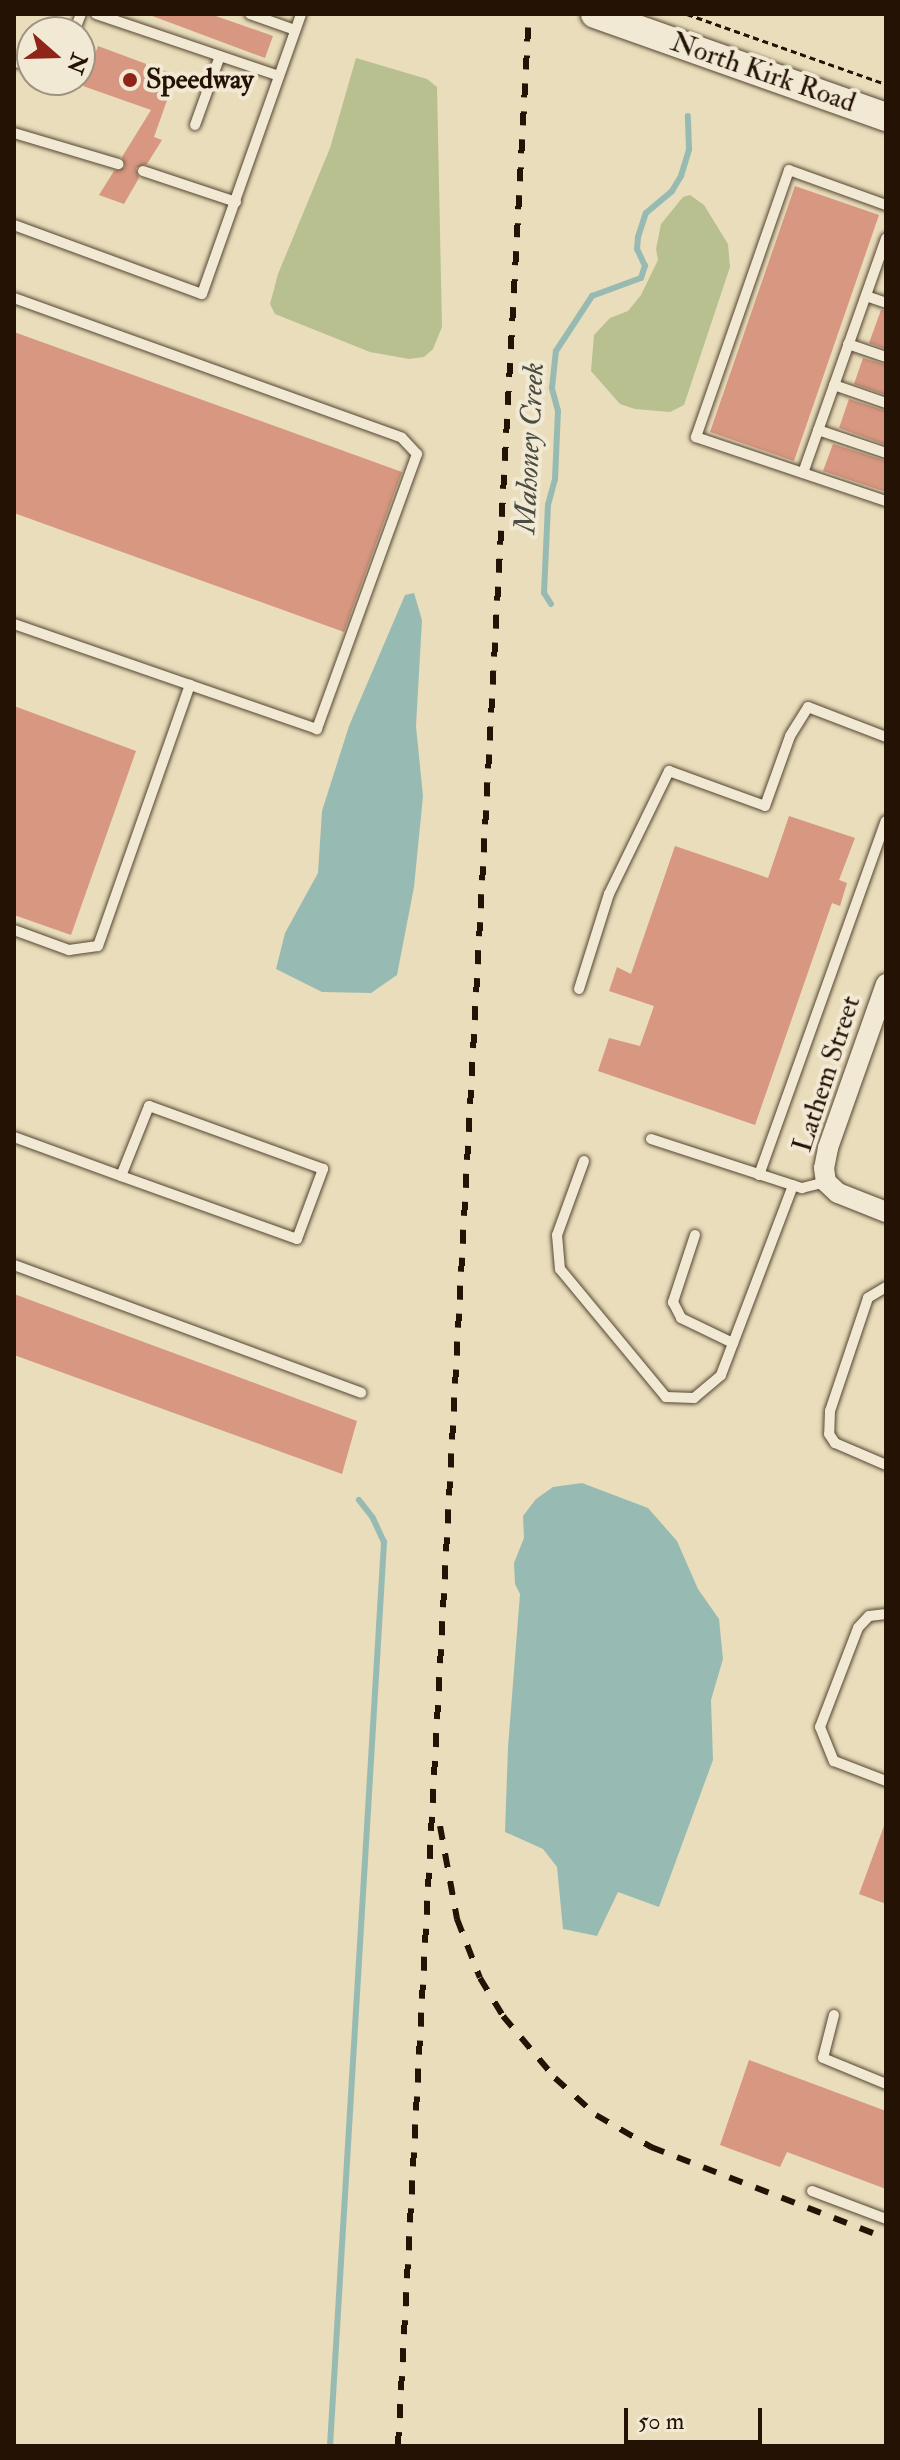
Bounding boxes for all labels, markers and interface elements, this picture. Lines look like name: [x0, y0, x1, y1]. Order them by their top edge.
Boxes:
north arrow: [16, 16, 96, 96]
street label: North Kirk Road: [666, 26, 860, 120]
text: N: [60, 49, 93, 78]
place label: Speedway: [146, 63, 254, 97]
marker: Speedway: [121, 71, 139, 89]
water label: Mahoney Creek: [508, 362, 552, 534]
street label: Lathem Street: [786, 992, 868, 1156]
scale bar: [628, 2392, 766, 2442]
text: 50 m: [638, 2406, 684, 2437]

